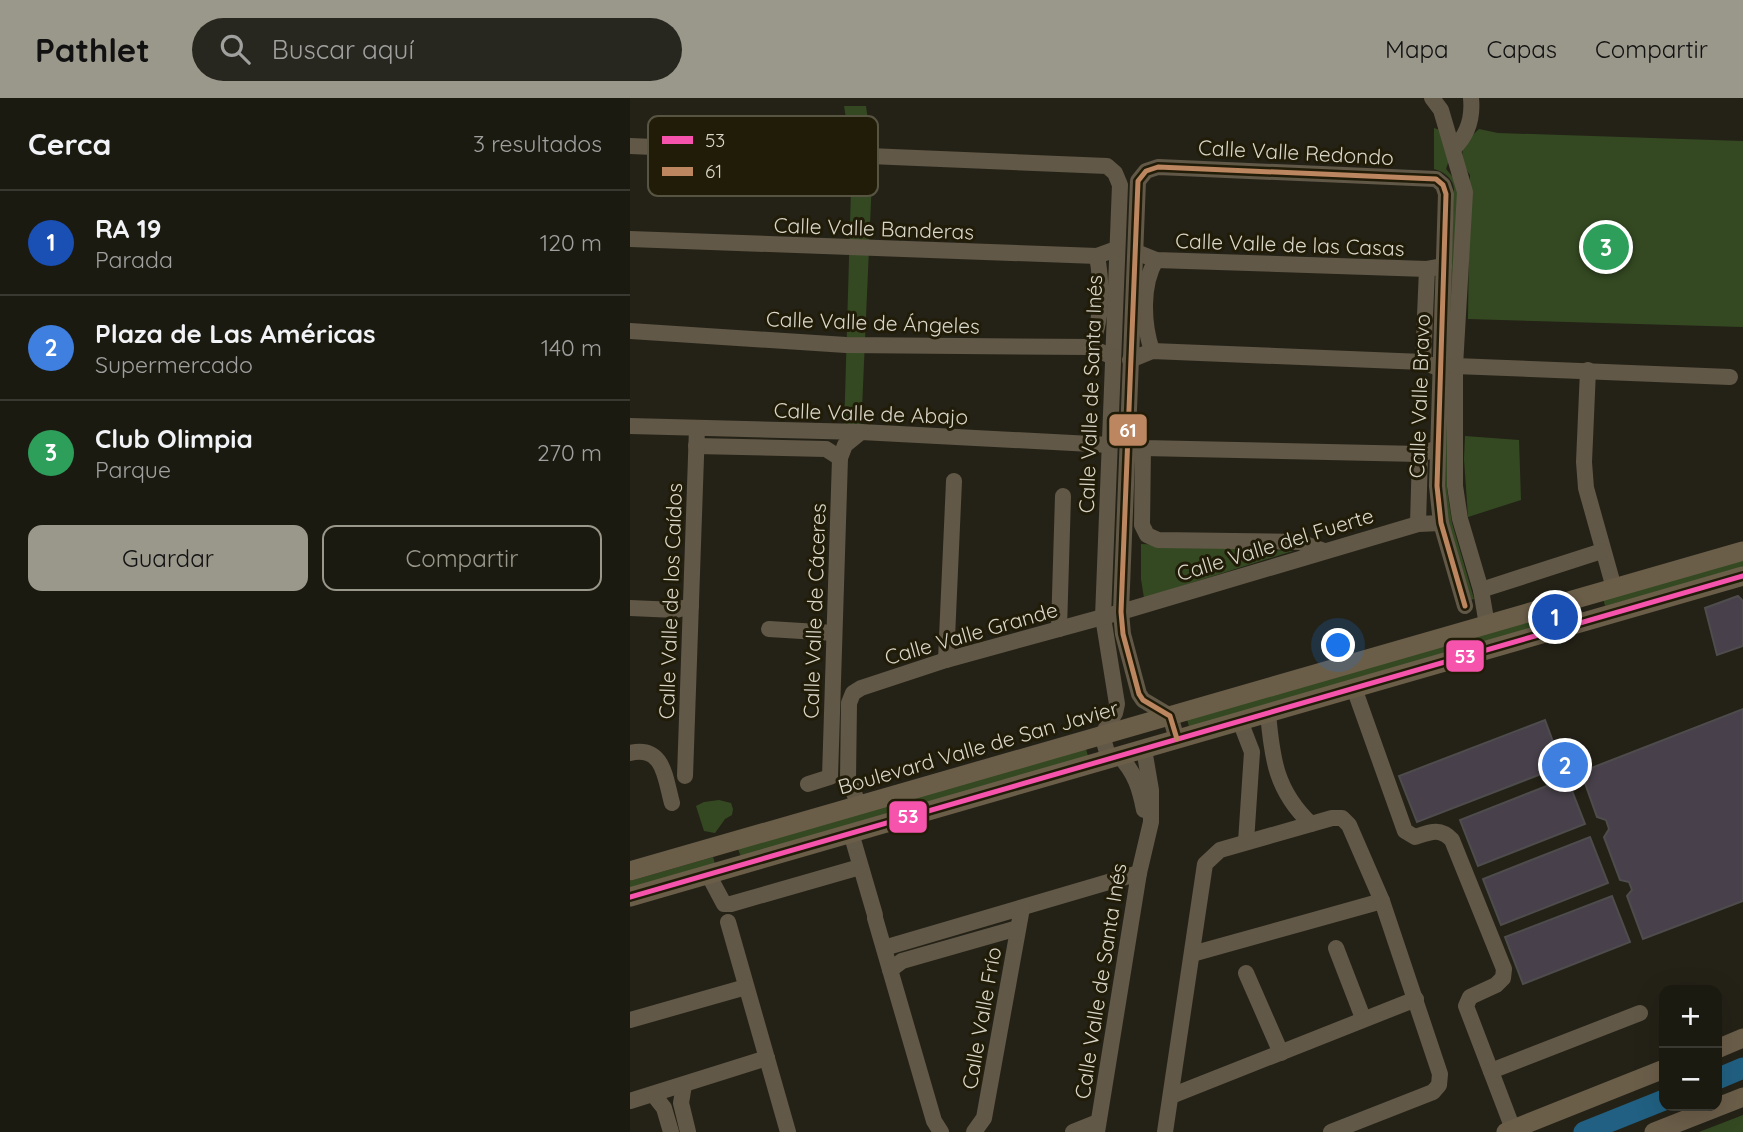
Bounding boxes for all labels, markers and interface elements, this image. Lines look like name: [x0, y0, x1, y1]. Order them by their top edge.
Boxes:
search box: [192, 18, 682, 81]
text: Pathlet: [35, 29, 150, 70]
icon: search: [216, 30, 254, 68]
text: Buscar aquí: [272, 33, 414, 66]
text: Mapa: [1385, 34, 1449, 64]
text: Capas: [1487, 34, 1557, 64]
text: Compartir: [1595, 34, 1708, 64]
legend: [648, 116, 878, 196]
text: Cerca: [28, 125, 111, 163]
text: 53: [705, 128, 725, 152]
text: 3 resultados: [473, 129, 602, 158]
street label: Calle Valle Redondo: [1198, 134, 1394, 170]
text: 61: [705, 159, 722, 183]
text: RA 19: [95, 212, 162, 245]
street label: Calle Valle Banderas: [773, 212, 975, 244]
pin: 3: [1583, 221, 1629, 273]
street label: Calle Valle de las Casas: [1175, 227, 1405, 261]
text: 1: [47, 228, 55, 257]
text: 120 m: [540, 228, 602, 257]
text: Parada: [95, 245, 173, 274]
street label: Calle Valle de Santa Inés: [1073, 274, 1107, 514]
street label: Calle Valle de Ángeles: [766, 305, 980, 339]
street label: Calle Valle Bravo: [1403, 313, 1435, 479]
text: Plaza de Las Américas: [95, 317, 376, 350]
text: 2: [44, 333, 58, 362]
text: 140 m: [541, 333, 602, 362]
text: Supermercado: [95, 350, 253, 379]
street label: Calle Valle de Abajo: [773, 397, 969, 429]
line badge: 61: [1108, 413, 1148, 447]
text: 61: [1119, 418, 1137, 442]
text: Club Olimpia: [95, 422, 253, 455]
text: 3: [45, 438, 57, 467]
text: 270 m: [537, 438, 602, 467]
text: Parque: [95, 455, 171, 484]
street label: Calle Valle de los Caídos: [653, 482, 687, 720]
street label: Calle Valle del Fuerte: [1173, 502, 1377, 586]
street label: Calle Valle de Cáceres: [797, 503, 831, 719]
button: Guardar: [28, 525, 308, 591]
button: Compartir: [322, 525, 602, 591]
pin: 1: [1532, 591, 1578, 643]
street label: Calle Valle Grande: [881, 596, 1061, 670]
your location: [1321, 628, 1355, 662]
line badge: 53: [1445, 639, 1485, 673]
text: 53: [1454, 644, 1476, 668]
street label: Boulevard Valle de San Javier: [835, 694, 1121, 800]
pin: 2: [1542, 739, 1588, 791]
line badge: 53: [888, 800, 928, 834]
text: 53: [897, 804, 919, 828]
street label: Calle Valle de Santa Inés: [1068, 861, 1132, 1101]
street label: Calle Valle Frío: [956, 945, 1006, 1091]
map controls: [1659, 985, 1722, 1111]
button: +: [1659, 985, 1722, 1048]
button: −: [1659, 1048, 1722, 1111]

